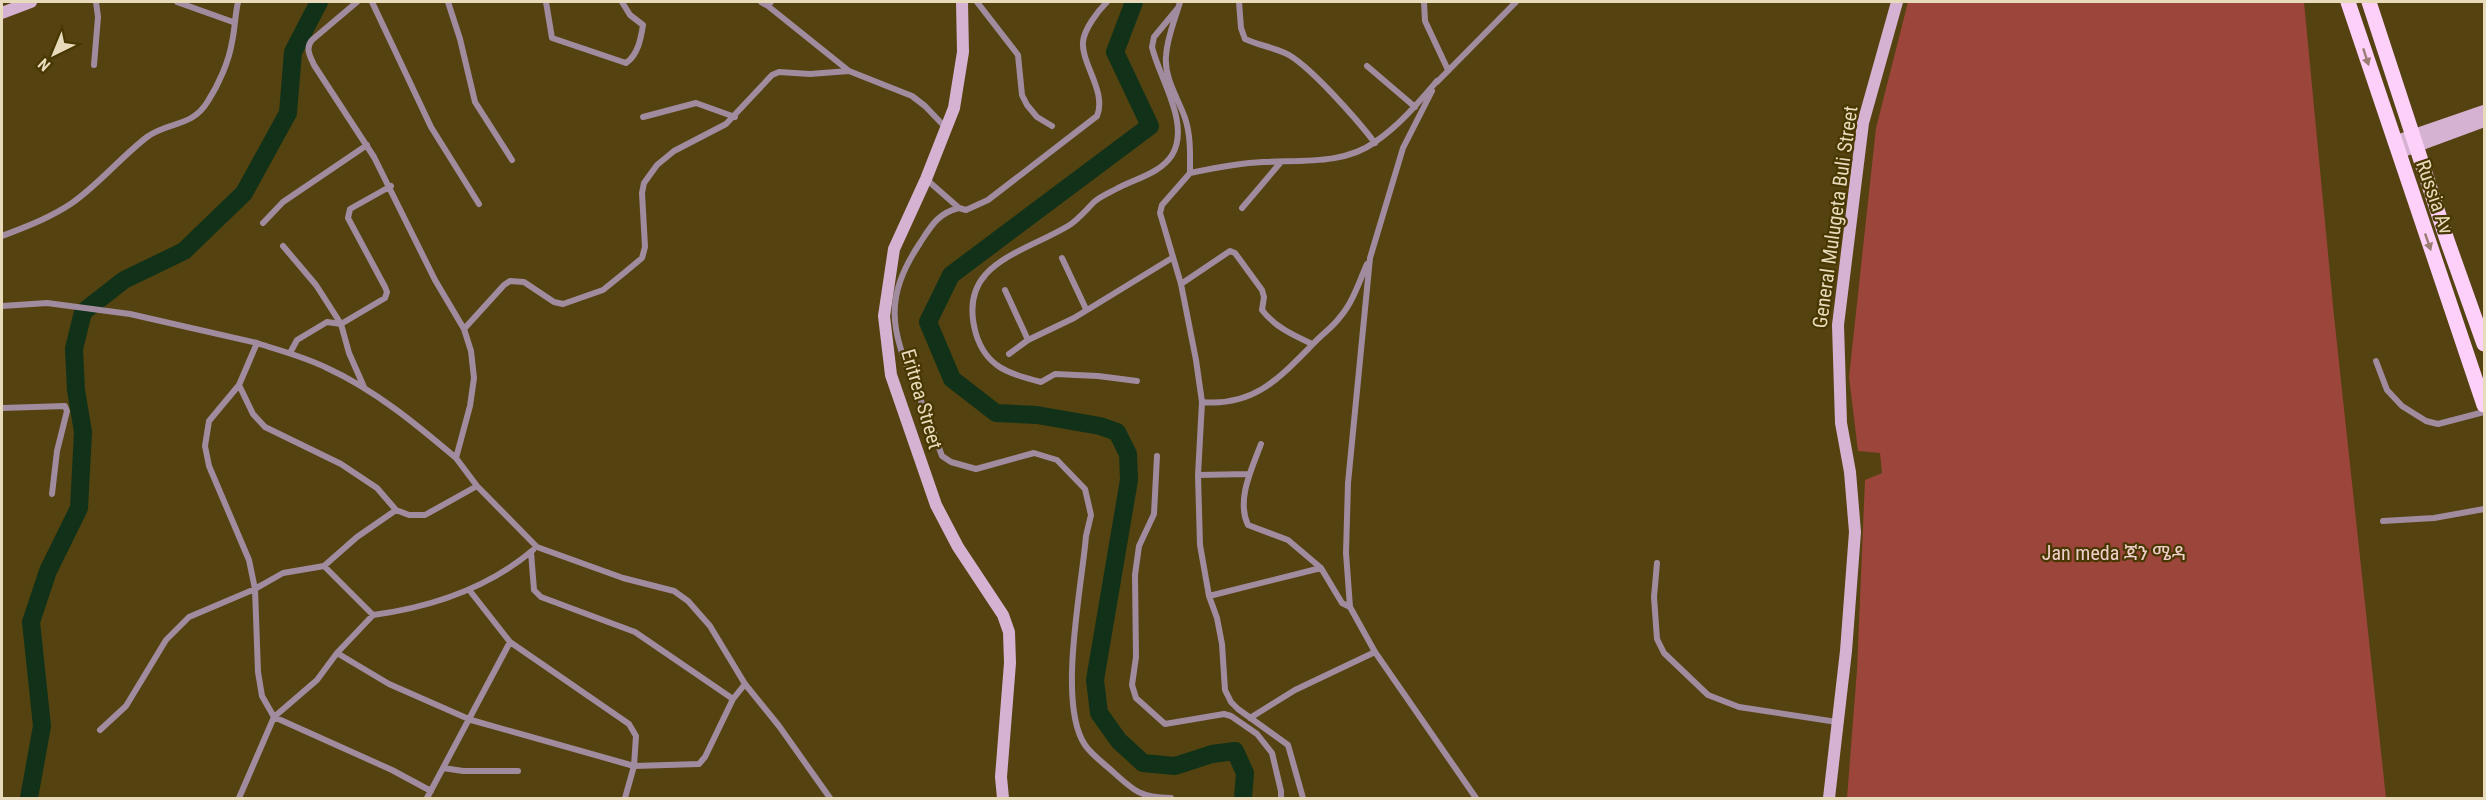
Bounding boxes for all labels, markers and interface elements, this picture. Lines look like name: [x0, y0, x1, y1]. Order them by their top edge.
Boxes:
north arrow: [24, 24, 84, 84]
one-way arrow: [2362, 48, 2371, 66]
text: N: [34, 54, 54, 75]
street label: General Mulugeta Buli Street: [1808, 104, 1863, 330]
street label: Russia Av: [2411, 157, 2459, 238]
one-way arrow: [2424, 233, 2434, 251]
street label: Eritrea Street: [896, 346, 948, 452]
park label: Jan meda ጃን ሜዳ: [2042, 541, 2186, 565]

